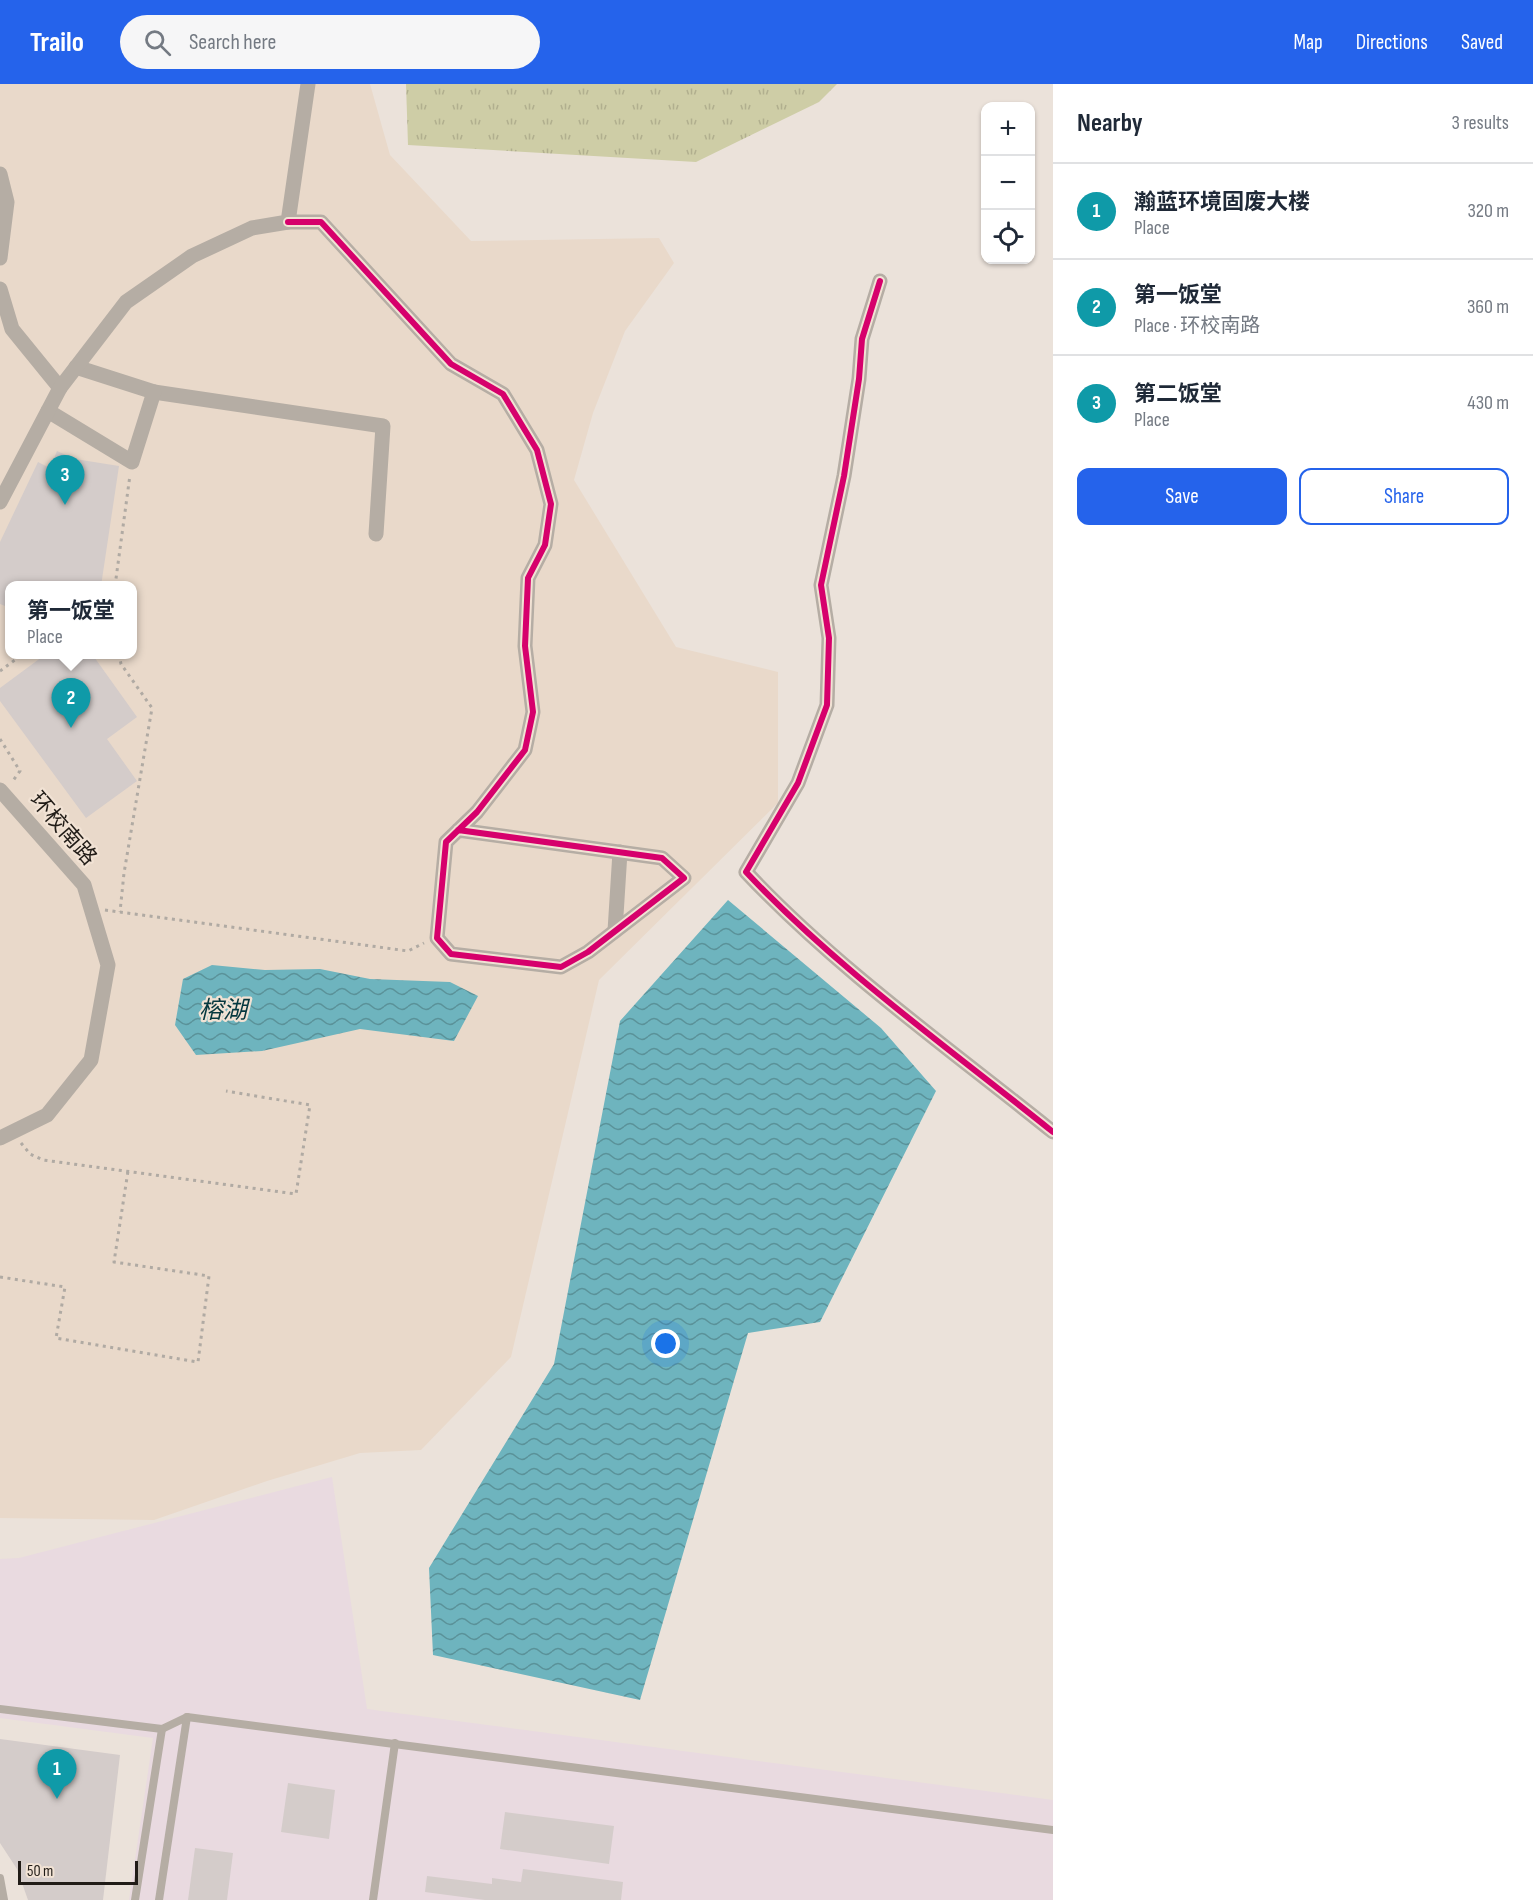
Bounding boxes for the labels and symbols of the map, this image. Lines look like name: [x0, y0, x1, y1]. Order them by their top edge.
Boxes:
pin: 3: [46, 456, 84, 505]
pin: 2: [52, 678, 90, 728]
street label: 环校南路: [24, 787, 102, 871]
water label: 榕湖: [199, 996, 251, 1025]
your location: [651, 1329, 680, 1358]
pin: 1: [38, 1750, 76, 1799]
scale bar: [18, 1858, 138, 1886]

